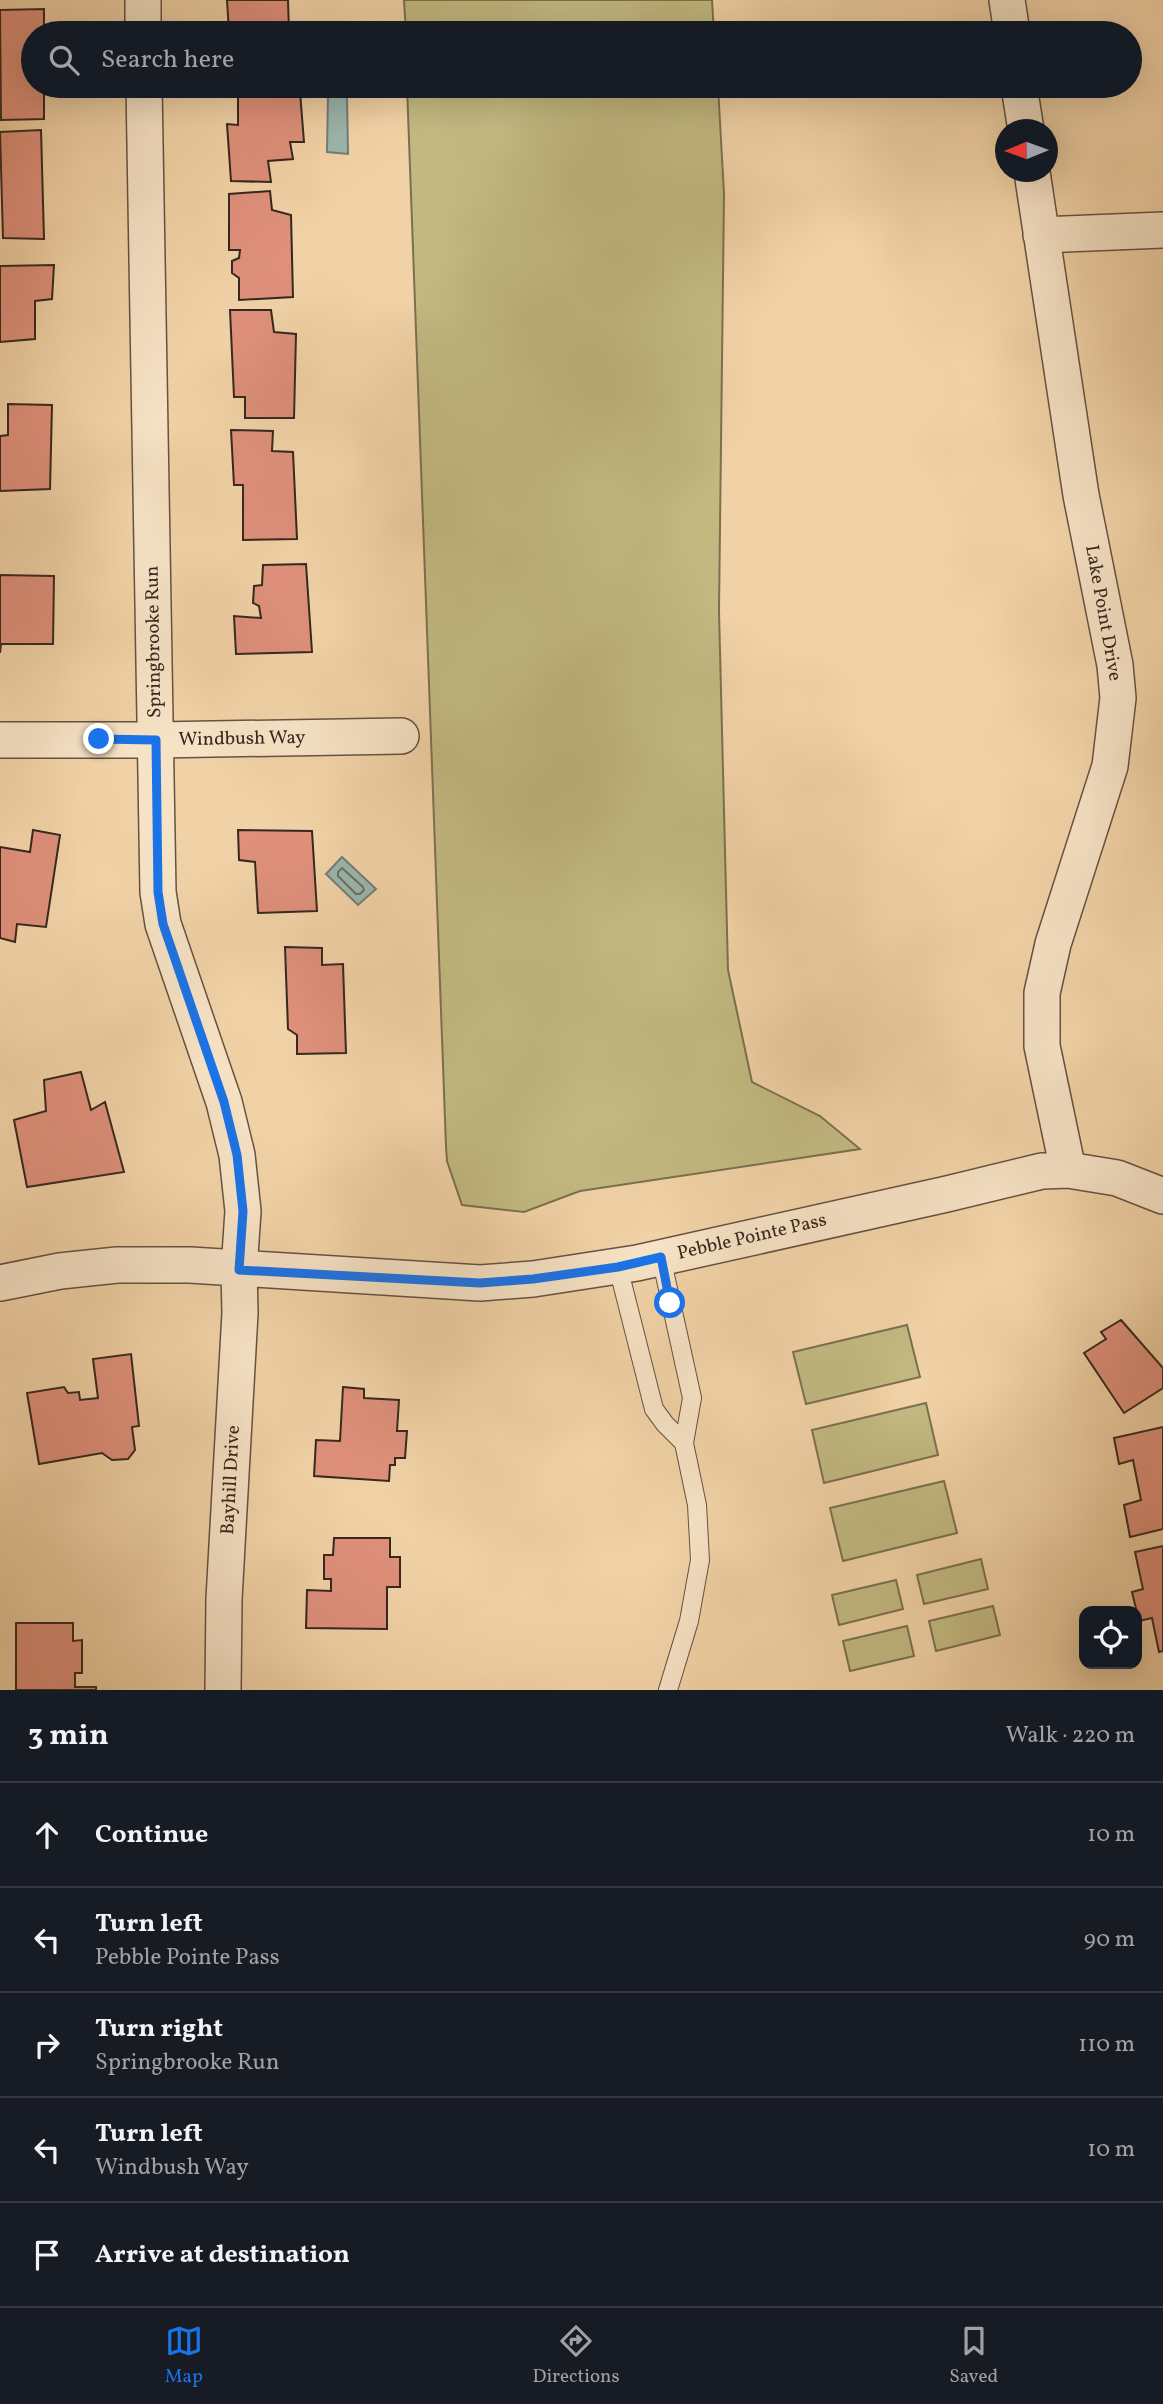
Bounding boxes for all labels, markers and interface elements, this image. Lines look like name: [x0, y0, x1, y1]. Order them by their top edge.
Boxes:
search box: [21, 21, 1142, 98]
icon: search: [45, 41, 83, 79]
text: Search here: [101, 42, 234, 78]
north arrow: [995, 119, 1058, 182]
street label: Lake Point Drive: [1078, 543, 1128, 683]
street label: Springbrooke Run: [140, 566, 168, 718]
route end: [83, 723, 114, 754]
street label: Windbush Way: [178, 725, 306, 753]
street label: Pebble Pointe Pass: [675, 1207, 829, 1267]
route start: [654, 1287, 685, 1318]
street label: Bayhill Drive: [215, 1425, 247, 1535]
map controls: [1079, 1606, 1142, 1669]
button: locate: [1079, 1606, 1142, 1669]
text: 3 min: [28, 1715, 109, 1757]
text: Walk · 220 m: [1006, 1720, 1135, 1752]
icon: ahead: [28, 1816, 66, 1854]
text: Continue: [95, 1817, 208, 1853]
text: 10 m: [1087, 1819, 1135, 1851]
text: Turn left: [95, 1906, 203, 1942]
icon: left: [28, 1921, 66, 1959]
text: 90 m: [1084, 1924, 1135, 1956]
text: Pebble Pointe Pass: [95, 1942, 280, 1974]
text: Turn right: [95, 2011, 223, 2047]
icon: right: [28, 2026, 66, 2064]
text: 110 m: [1078, 2029, 1135, 2061]
text: Springbrooke Run: [95, 2047, 280, 2079]
text: Turn left: [95, 2116, 203, 2152]
icon: left: [28, 2131, 66, 2169]
text: 10 m: [1087, 2134, 1135, 2166]
text: Windbush Way: [95, 2152, 249, 2184]
icon: arrive: [28, 2236, 66, 2274]
text: Arrive at destination: [95, 2237, 350, 2273]
tab: Map: [165, 2322, 203, 2390]
tab: Directions: [533, 2322, 620, 2390]
tab: Saved: [949, 2322, 998, 2390]

